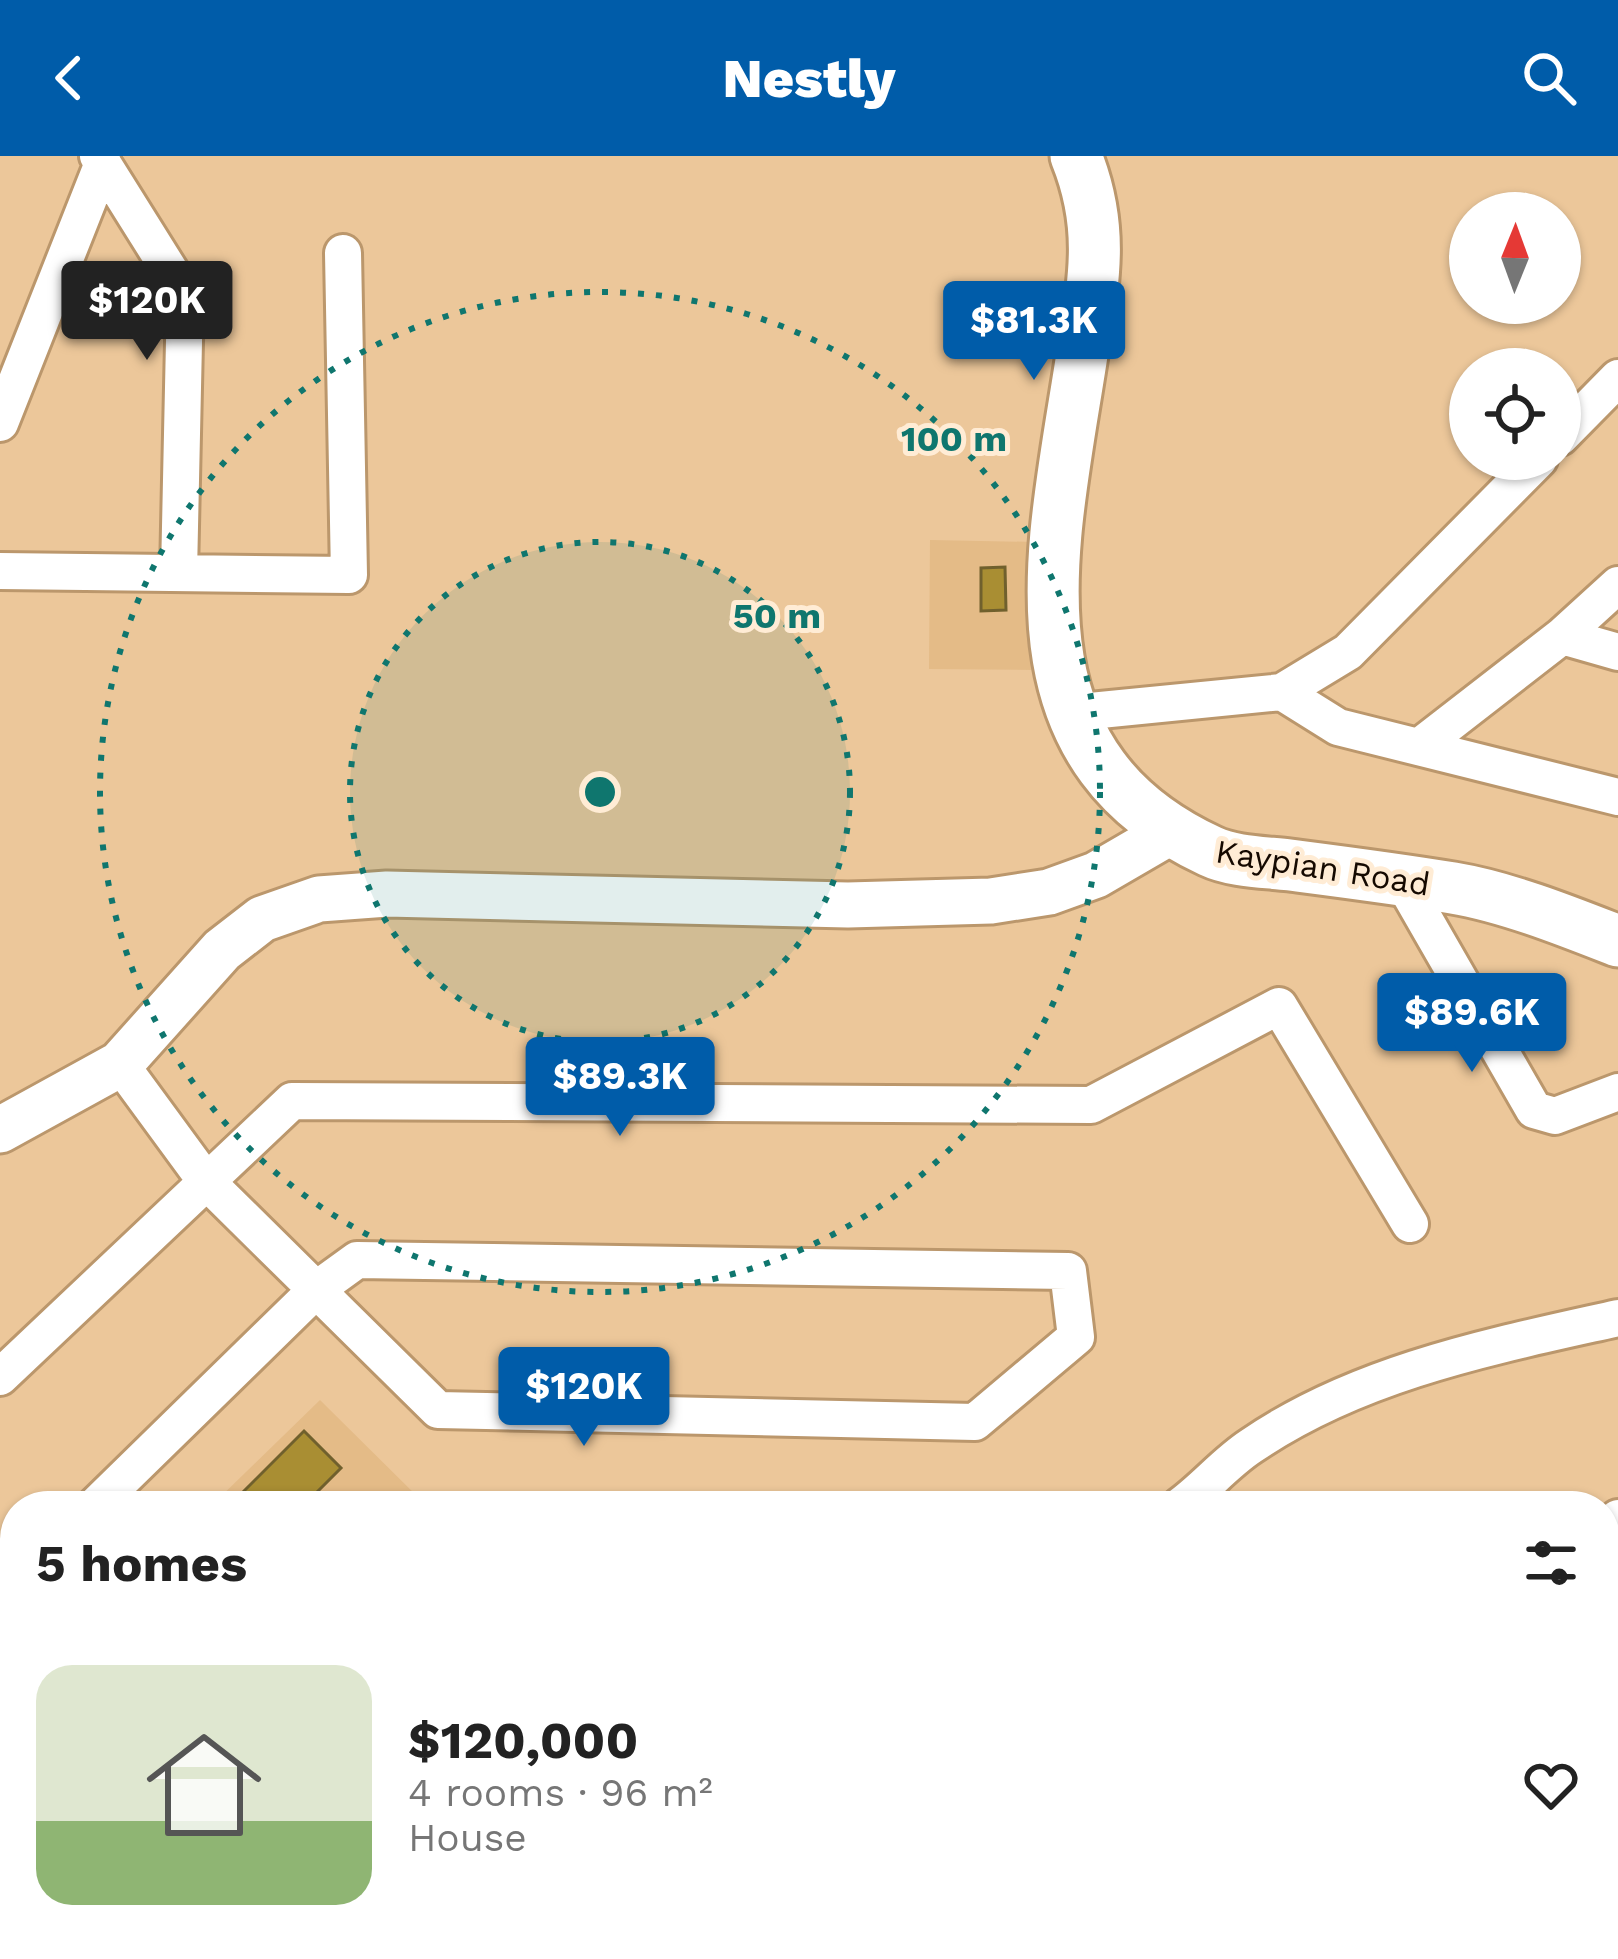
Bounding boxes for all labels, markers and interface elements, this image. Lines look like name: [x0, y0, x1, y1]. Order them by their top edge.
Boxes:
icon: back: [36, 45, 102, 111]
icon: search: [1516, 45, 1582, 111]
text: Nestly: [723, 47, 895, 110]
north arrow: [1449, 192, 1581, 324]
map controls: [1449, 192, 1581, 480]
pin: $120K: [63, 261, 231, 363]
text: $120K: [88, 277, 206, 322]
pin: $81.3K: [936, 281, 1132, 383]
text: $81.3K: [970, 297, 1098, 342]
button: locate: [1449, 348, 1581, 480]
text: 100 m: [901, 418, 1007, 460]
text: 50 m: [733, 595, 821, 637]
centre of rings: [579, 771, 621, 813]
street label: Kaypian Road: [1213, 831, 1433, 904]
pin: $89.6K: [1374, 973, 1570, 1075]
text: $89.6K: [1404, 989, 1540, 1034]
pin: $89.3K: [522, 1037, 718, 1139]
text: $89.3K: [553, 1053, 687, 1098]
pin: $120K: [500, 1347, 668, 1449]
text: $120K: [525, 1363, 643, 1408]
icon: filters: [1518, 1530, 1584, 1596]
text: 5 homes: [36, 1534, 247, 1593]
text: $120,000: [408, 1711, 638, 1770]
icon: home: [132, 1713, 276, 1857]
icon: heart: [1518, 1752, 1584, 1818]
text: 4 rooms · 96 m²: [408, 1770, 713, 1815]
text: House: [408, 1815, 527, 1860]

